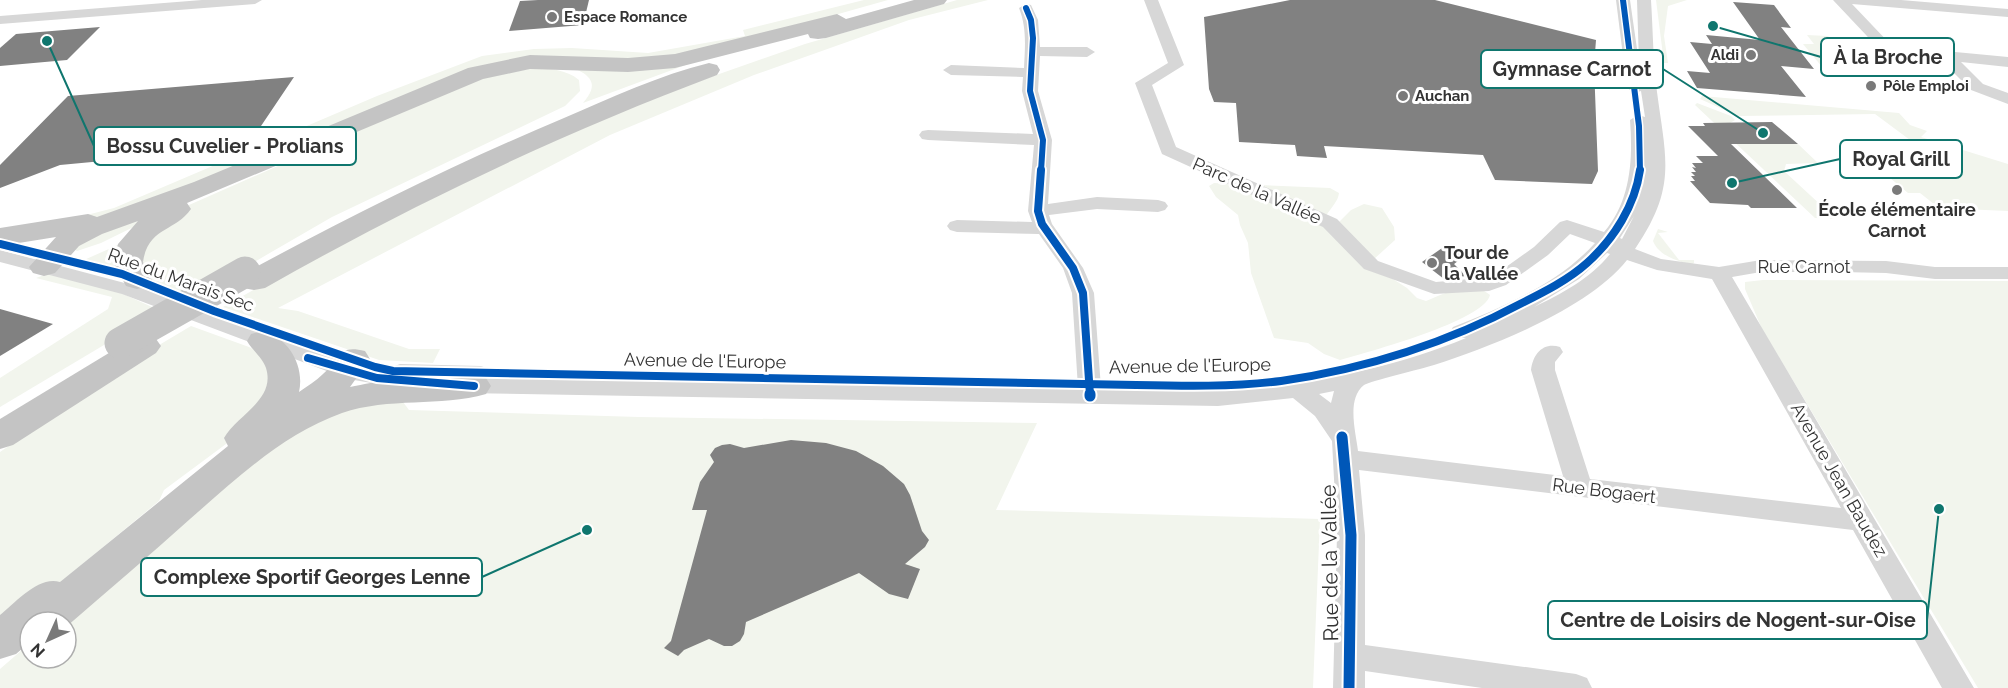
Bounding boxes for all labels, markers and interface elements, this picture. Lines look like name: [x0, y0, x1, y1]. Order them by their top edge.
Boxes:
place label: Espace Romance: [564, 8, 687, 26]
marker: Espace Romance: [545, 10, 559, 24]
callout: À la Broche: [1821, 38, 1954, 76]
text: À la Broche: [1834, 45, 1942, 69]
place label: Aldi: [1711, 46, 1739, 64]
marker: Aldi: [1744, 48, 1758, 62]
callout: Gymnase Carnot: [1481, 50, 1663, 88]
text: Gymnase Carnot: [1493, 57, 1652, 81]
place label: Pôle Emploi: [1883, 77, 1969, 95]
marker: Pôle Emploi: [1864, 79, 1878, 93]
place label: Auchan: [1415, 87, 1469, 105]
marker: Auchan: [1396, 89, 1410, 103]
callout: Bossu Cuvelier - Prolians: [94, 127, 356, 165]
text: Bossu Cuvelier - Prolians: [106, 134, 344, 158]
callout: Royal Grill: [1840, 140, 1962, 178]
text: Royal Grill: [1852, 147, 1950, 171]
street label: Parc de la Vallée: [1190, 153, 1325, 228]
marker: École élémentaire Carnot: [1890, 183, 1904, 197]
place label: École élémentaire Carnot: [1818, 199, 1976, 241]
place label: Tour de la Vallée: [1444, 242, 1518, 284]
street label: Rue du Marais Sec: [105, 243, 257, 316]
marker: Tour de la Vallée: [1425, 256, 1439, 270]
street label: Rue Carnot: [1757, 256, 1851, 277]
street label: Avenue de l'Europe: [624, 349, 787, 372]
street label: Avenue de l'Europe: [1109, 354, 1272, 377]
street label: Avenue Jean Baudez: [1787, 399, 1892, 561]
street label: Rue Bogaert: [1551, 474, 1657, 507]
street label: Rue de la Vallée: [1316, 484, 1343, 642]
callout: Complexe Sportif Georges Lenne: [141, 558, 482, 596]
text: Complexe Sportif Georges Lenne: [154, 565, 470, 589]
callout: Centre de Loisirs de Nogent-sur-Oise: [1548, 601, 1927, 639]
text: Centre de Loisirs de Nogent-sur-Oise: [1560, 608, 1916, 632]
north arrow: [18, 610, 78, 670]
text: N: [27, 639, 49, 661]

